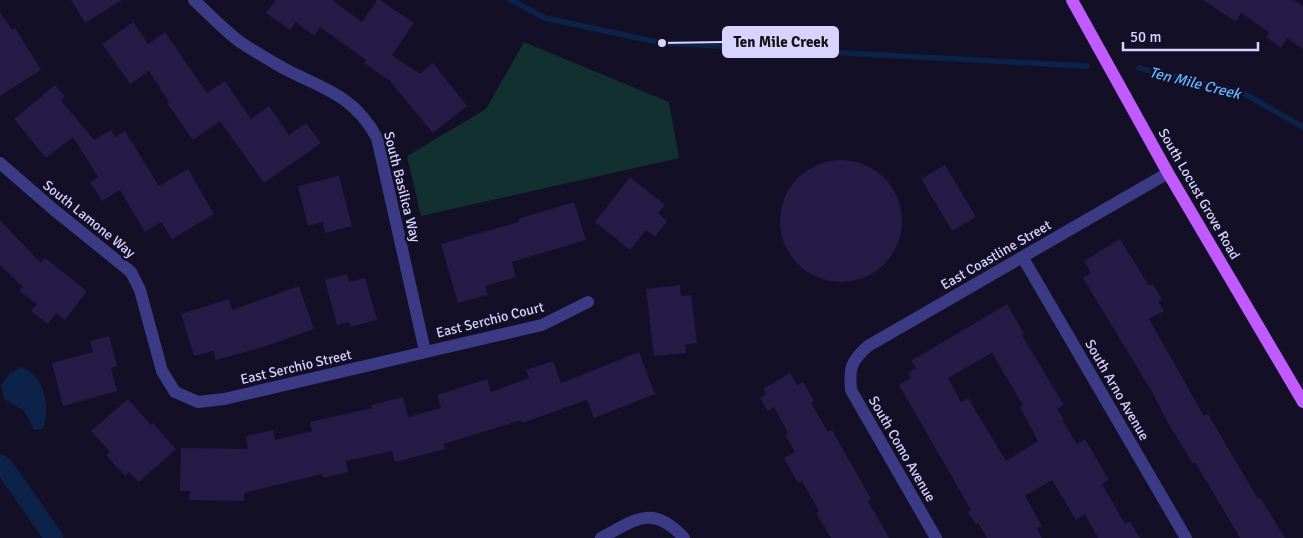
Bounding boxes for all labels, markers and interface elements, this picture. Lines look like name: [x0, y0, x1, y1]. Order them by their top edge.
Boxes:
scale bar: [1123, 20, 1258, 52]
callout: Ten Mile Creek: [723, 27, 838, 57]
text: 50 m: [1130, 28, 1161, 46]
text: Ten Mile Creek: [733, 33, 829, 51]
water label: Ten Mile Creek: [1148, 63, 1244, 103]
street label: South Locust Grove Road: [1155, 126, 1243, 262]
street label: South Basilica Way: [380, 130, 424, 244]
street label: South Lamone Way: [40, 177, 139, 262]
street label: East Coastline Street: [938, 216, 1054, 294]
street label: East Serchio Court: [434, 298, 546, 342]
street label: South Arno Avenue: [1081, 336, 1153, 444]
street label: East Serchio Street: [239, 346, 353, 388]
street label: South Como Avenue: [865, 393, 939, 505]

